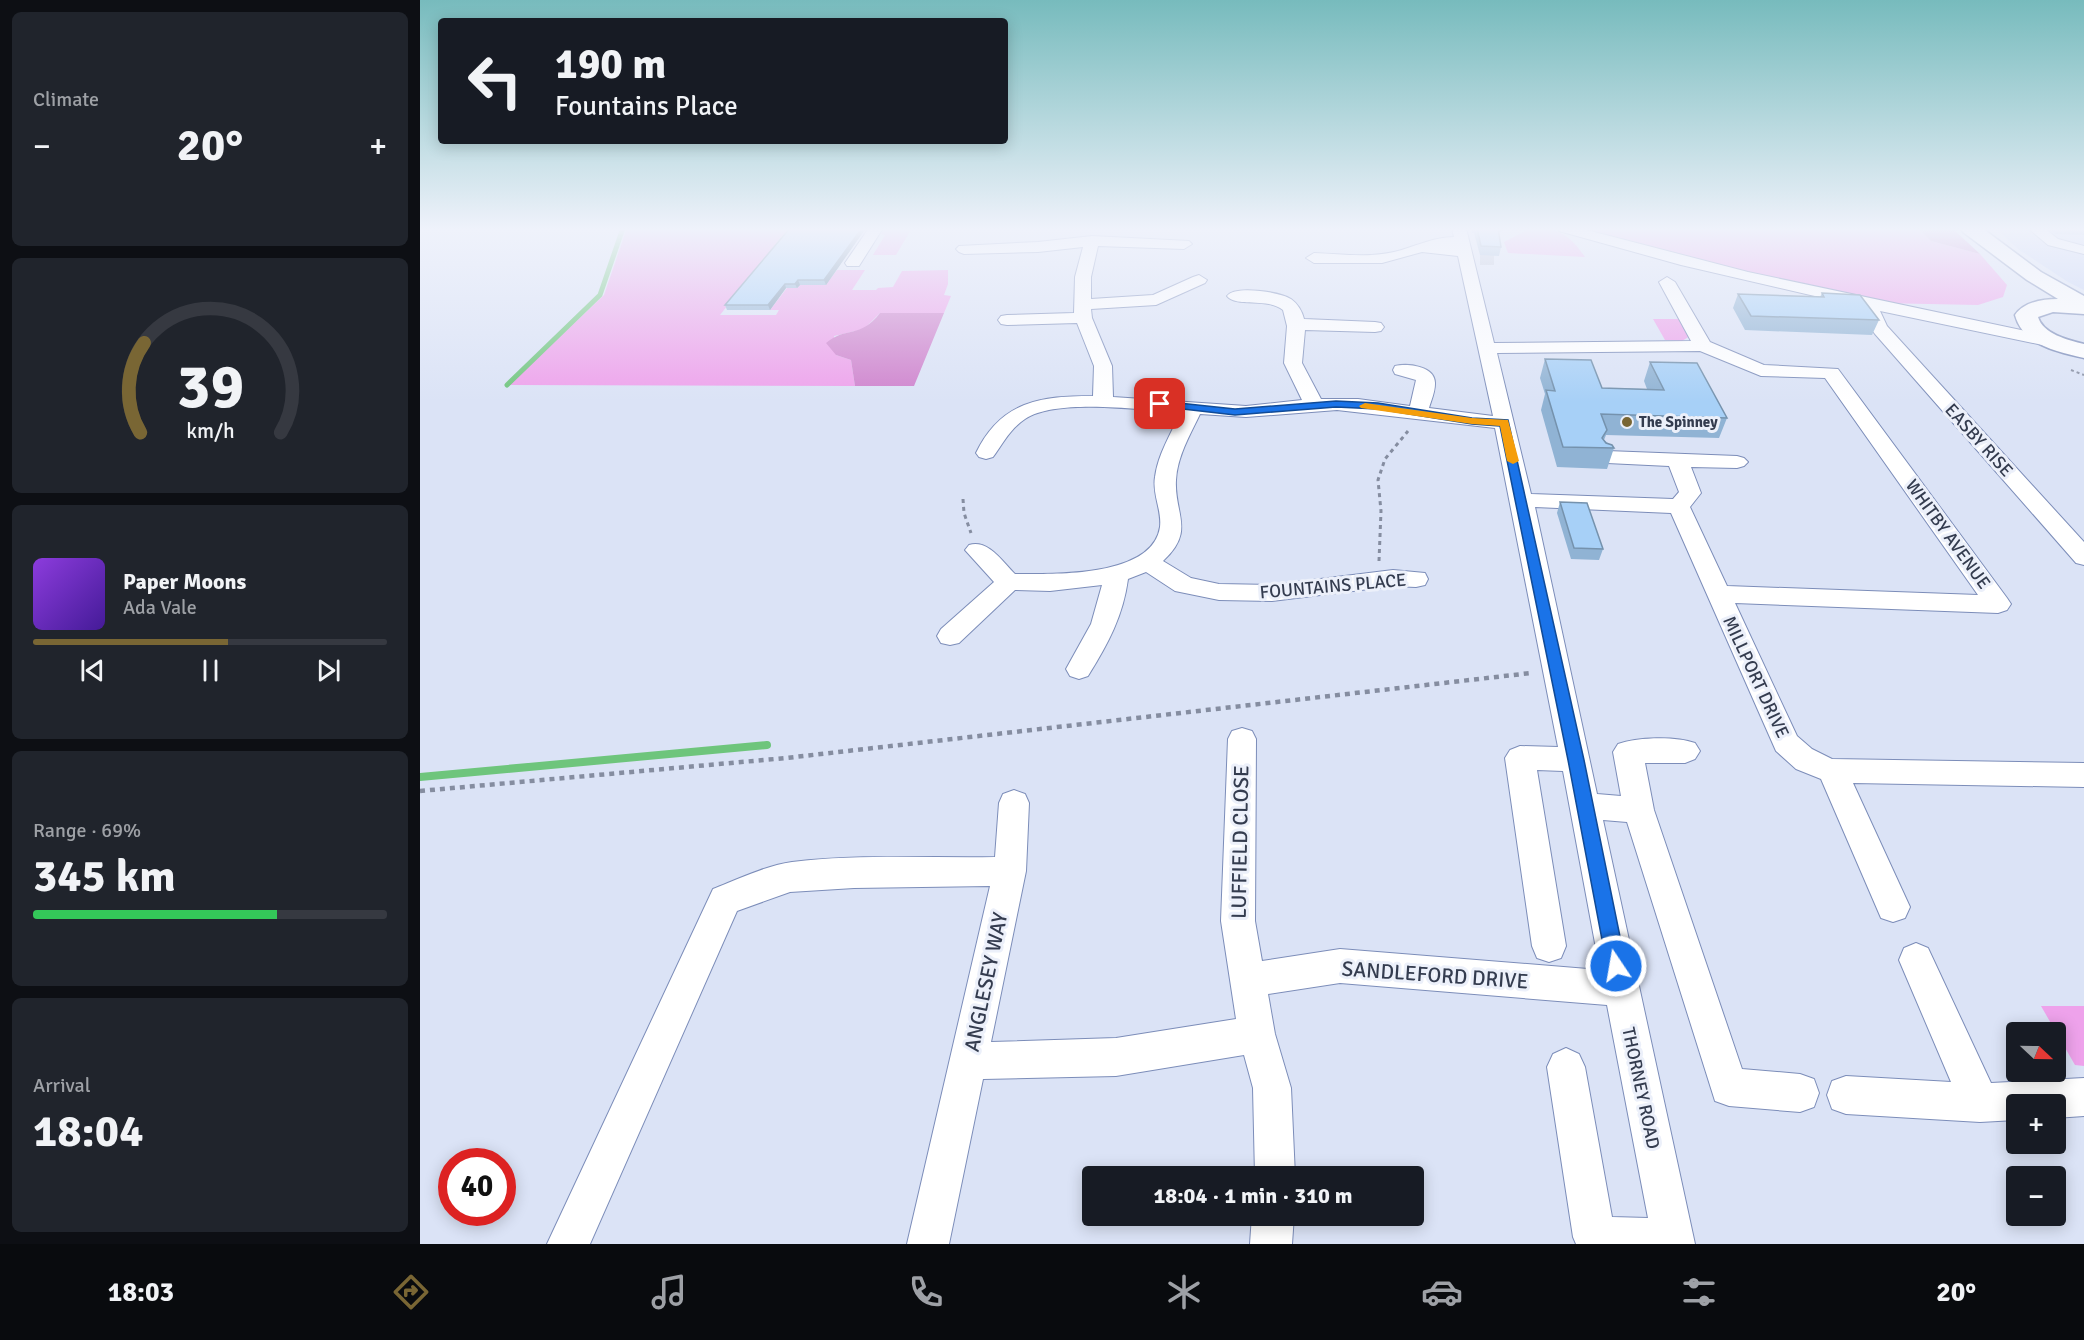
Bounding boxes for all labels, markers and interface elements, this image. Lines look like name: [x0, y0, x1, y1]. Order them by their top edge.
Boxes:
text: 190 m: [555, 39, 666, 90]
icon: left: [456, 42, 534, 120]
text: Climate: [33, 87, 99, 112]
text: Fountains Place: [555, 90, 738, 123]
text: 20°: [177, 118, 243, 173]
text: −: [33, 126, 51, 167]
text: +: [369, 126, 387, 167]
text: 39: [176, 348, 244, 425]
pin: [1134, 378, 1185, 429]
icon: arrive: [1143, 387, 1176, 420]
street label: EASBY RISE: [1940, 399, 2018, 481]
place label: The Spinney: [1639, 413, 1718, 431]
marker: The Spinney: [1620, 415, 1634, 429]
text: km/h: [186, 418, 234, 444]
street label: WHITBY AVENUE: [1901, 475, 1995, 593]
text: Paper Moons: [123, 568, 246, 595]
street label: FOUNTAINS PLACE: [1259, 569, 1407, 603]
text: Ada Vale: [123, 595, 197, 620]
street label: MILLPORT DRIVE: [1718, 613, 1794, 741]
icon: previous: [76, 654, 109, 687]
icon: pause: [194, 654, 227, 687]
icon: next: [312, 654, 345, 687]
street label: LUFFIELD CLOSE: [1226, 765, 1254, 919]
text: Range · 69%: [33, 818, 141, 843]
text: 345 km: [33, 849, 176, 904]
street label: ANGLESEY WAY: [959, 910, 1014, 1054]
position arrow: [1584, 934, 1648, 998]
street label: SANDLEFORD DRIVE: [1341, 956, 1529, 994]
north arrow: [2006, 1022, 2066, 1082]
map controls: [2006, 1022, 2066, 1226]
street label: THORNEY ROAD: [1617, 1025, 1665, 1151]
text: Arrival: [33, 1073, 91, 1098]
button: +: [2006, 1094, 2066, 1154]
text: 18:04: [33, 1104, 143, 1159]
speed limit sign: 40: [438, 1148, 516, 1226]
button: −: [2006, 1166, 2066, 1226]
text: 18:04 · 1 min · 310 m: [1153, 1182, 1353, 1209]
icon: directions: [390, 1271, 432, 1313]
icon: music: [648, 1271, 690, 1313]
icon: phone: [905, 1271, 947, 1313]
icon: climate: [1163, 1271, 1205, 1313]
icon: car: [1421, 1271, 1463, 1313]
icon: filters: [1678, 1271, 1720, 1313]
text: 18:03: [108, 1276, 174, 1309]
text: 20°: [1936, 1276, 1976, 1309]

